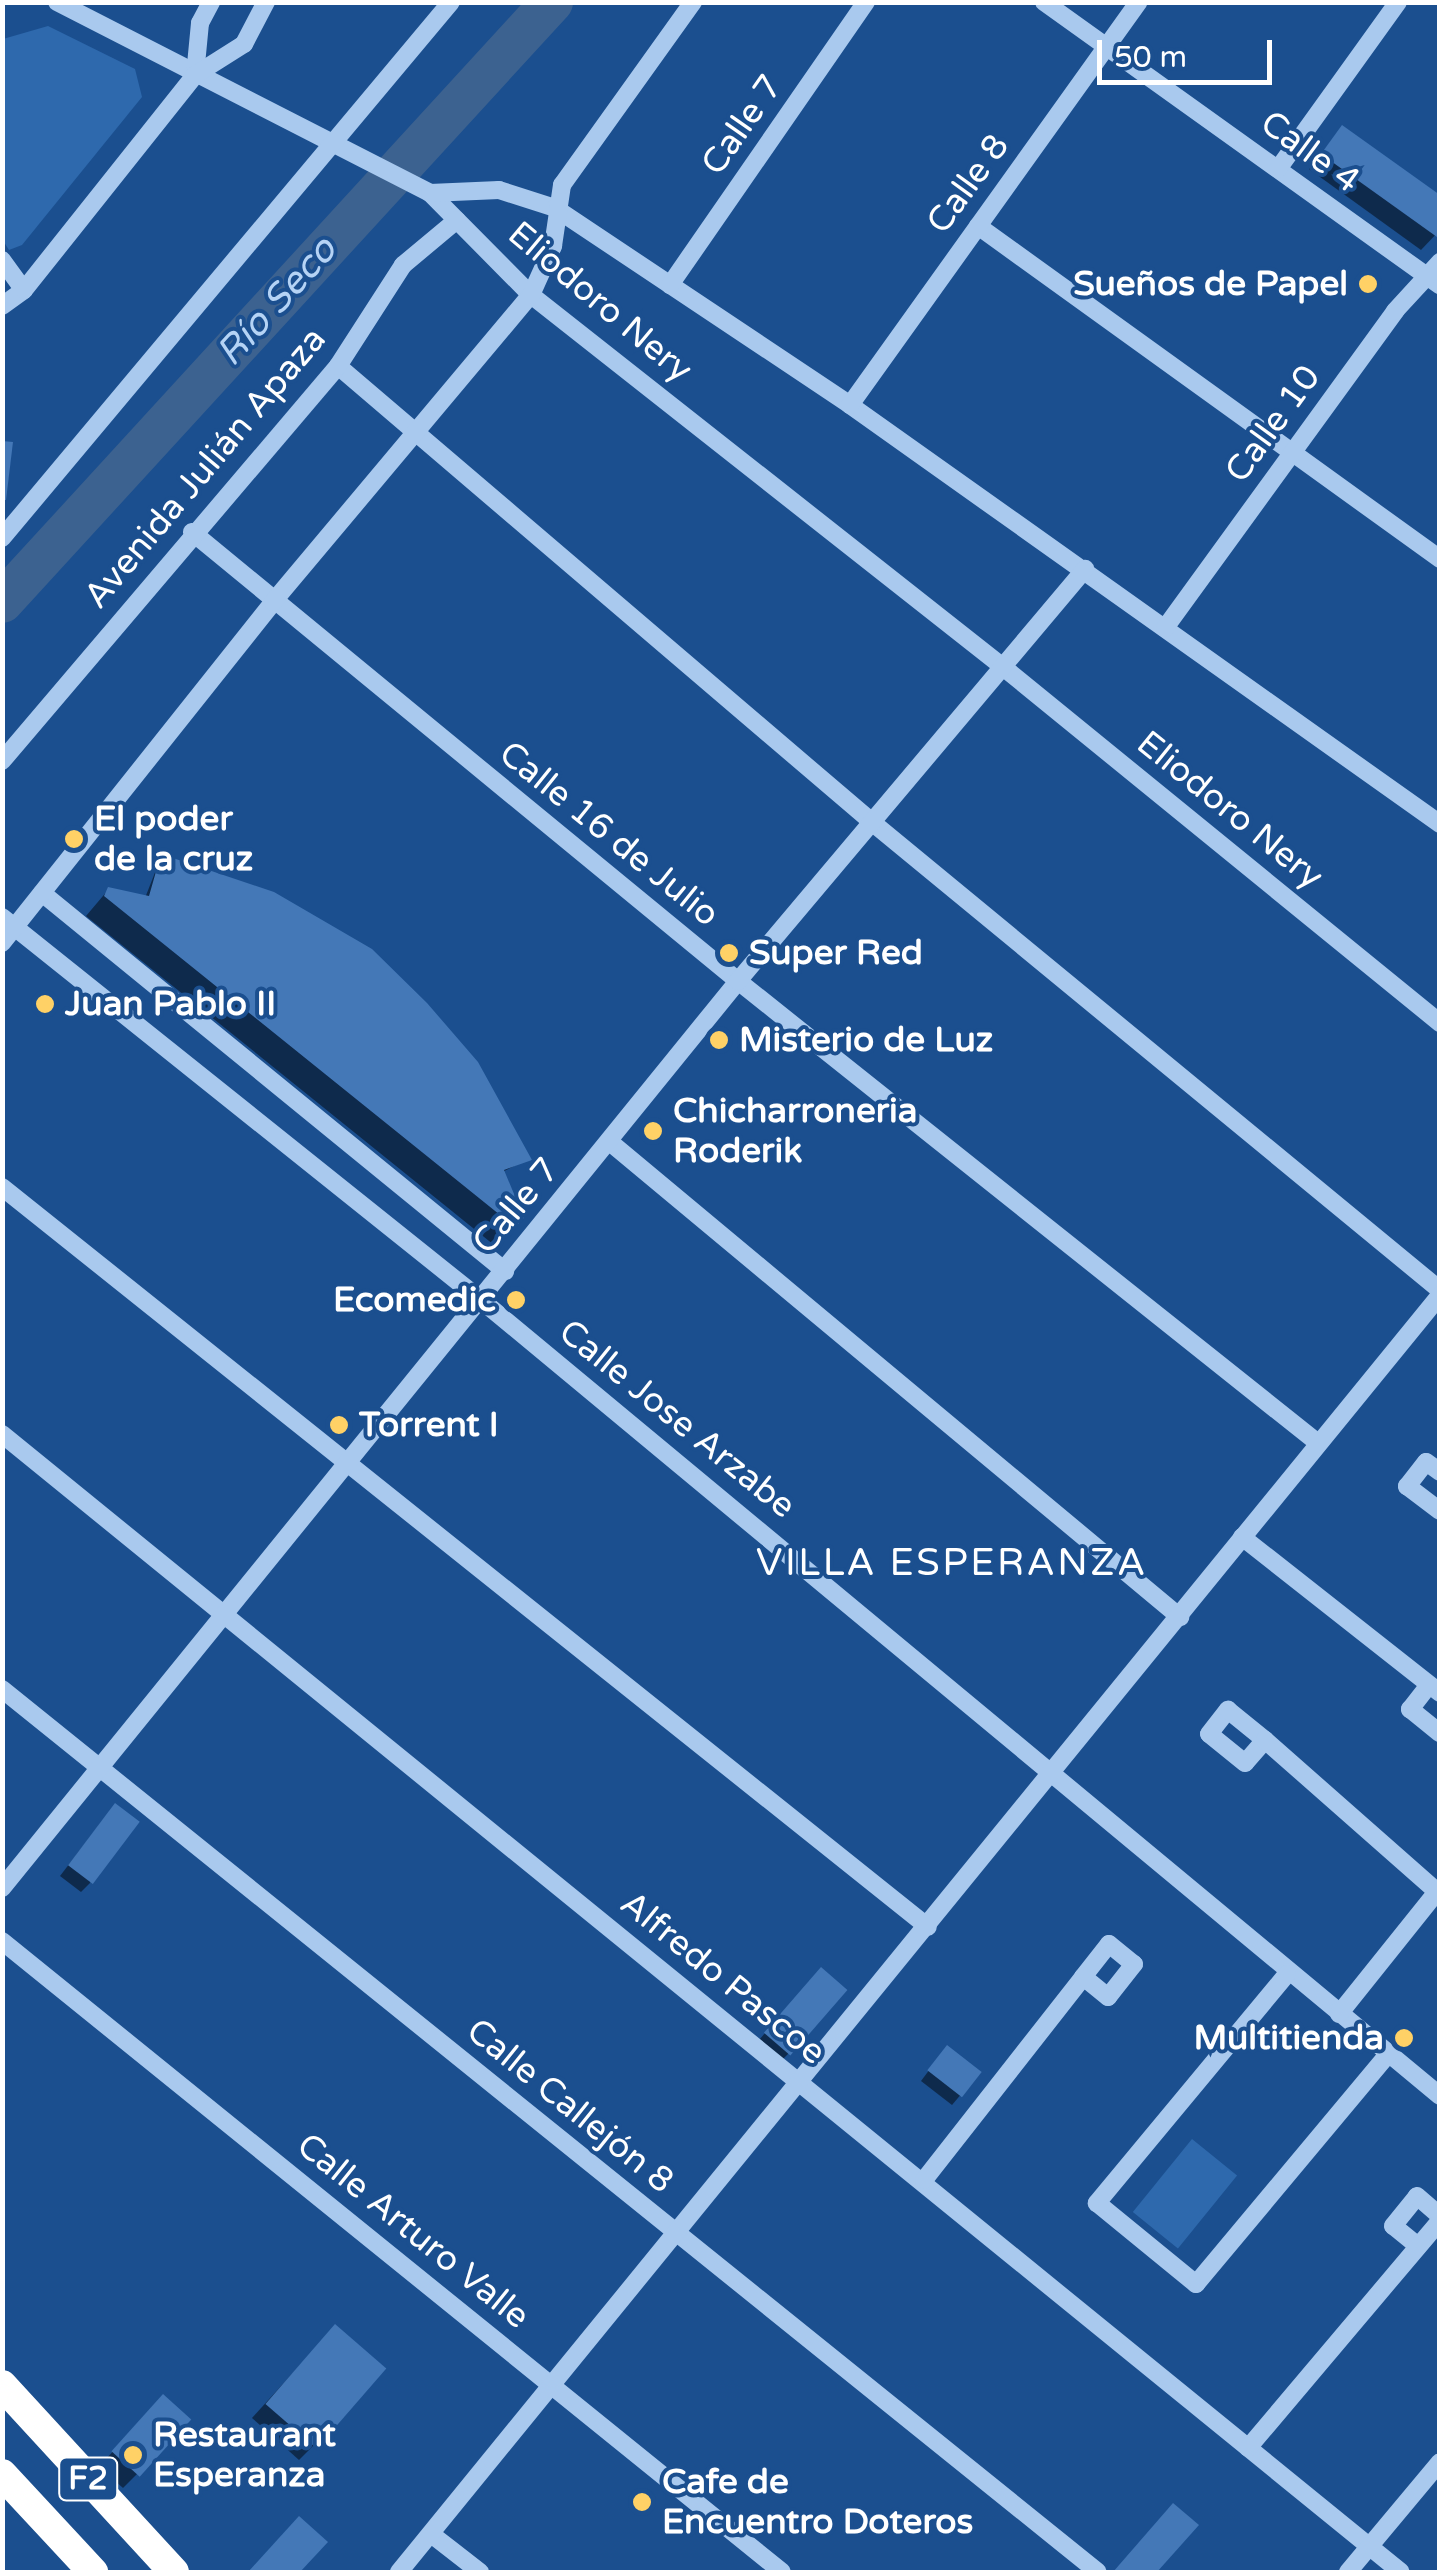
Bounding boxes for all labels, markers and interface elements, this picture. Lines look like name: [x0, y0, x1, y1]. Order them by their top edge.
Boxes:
scale bar: [1102, 20, 1277, 82]
text: 50 m: [1114, 39, 1187, 76]
street label: Calle 7: [693, 67, 791, 183]
street label: Calle 4: [1252, 102, 1368, 202]
street label: Calle 8: [918, 126, 1018, 242]
street label: Eliodoro Nery: [499, 213, 701, 391]
water label: Río Seco: [207, 228, 347, 376]
place label: Sueños de Papel: [1073, 263, 1348, 305]
marker: Sueños de Papel: [1357, 273, 1379, 295]
street label: Avenida Julián Apaza: [75, 319, 335, 617]
street label: Calle 10: [1217, 357, 1329, 491]
street label: Eliodoro Nery: [1128, 722, 1332, 898]
street label: Calle 16 de Julio: [491, 732, 727, 936]
place label: El poder de la cruz: [94, 798, 253, 880]
marker: El poder de la cruz: [63, 828, 85, 850]
place label: Super Red: [749, 932, 923, 974]
marker: Super Red: [718, 942, 740, 964]
place label: Juan Pablo II: [65, 983, 276, 1025]
marker: Juan Pablo II: [34, 993, 56, 1015]
place label: Misterio de Luz: [739, 1019, 993, 1061]
marker: Misterio de Luz: [708, 1029, 730, 1051]
place label: Chicharroneria Roderik: [673, 1090, 917, 1172]
marker: Chicharroneria Roderik: [642, 1120, 664, 1142]
street label: Calle 7: [464, 1149, 568, 1263]
place label: Ecomedic: [333, 1279, 496, 1321]
marker: Ecomedic: [505, 1289, 527, 1311]
street label: Calle Jose Arzabe: [550, 1311, 804, 1527]
place label: Torrent I: [359, 1404, 499, 1446]
marker: Torrent I: [328, 1414, 350, 1436]
district label: VILLA ESPERANZA: [756, 1541, 1148, 1587]
street label: Alfredo Pascoe: [612, 1882, 834, 2074]
street label: Calle Callejón 8: [458, 2010, 682, 2202]
place label: Multitienda: [1194, 2017, 1384, 2059]
marker: Multitienda: [1393, 2027, 1415, 2049]
street label: Calle Arturo Valle: [288, 2124, 538, 2338]
place label: Restaurant Esperanza: [153, 2414, 336, 2496]
marker: Restaurant Esperanza: [122, 2444, 144, 2466]
road number: F2: [58, 2452, 118, 2506]
place label: Cafe de Encuentro Doteros: [662, 2461, 973, 2543]
marker: Cafe de Encuentro Doteros: [631, 2491, 653, 2513]

